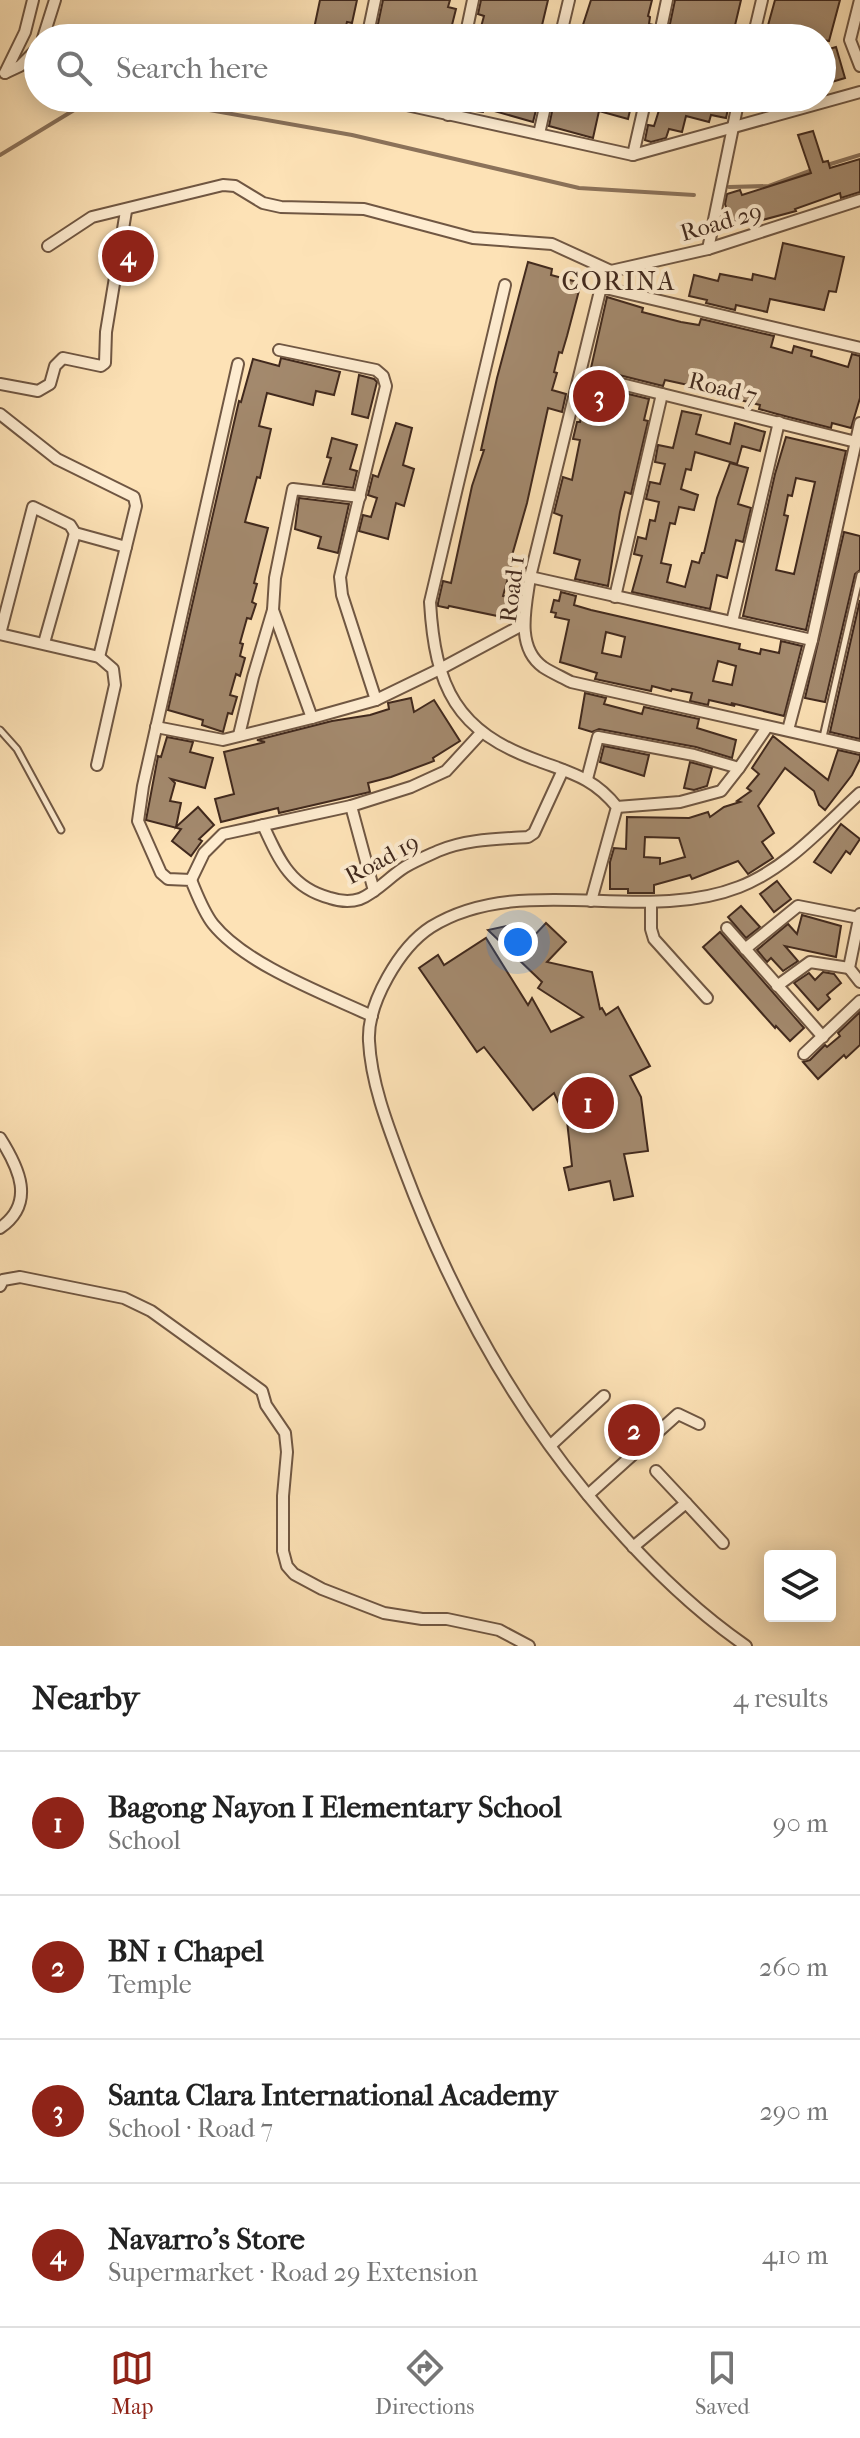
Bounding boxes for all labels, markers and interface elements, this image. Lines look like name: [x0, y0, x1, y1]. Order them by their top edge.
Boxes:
search box: [24, 24, 836, 112]
icon: search: [52, 46, 96, 90]
text: Search here: [116, 51, 268, 86]
street label: Road 29: [677, 197, 765, 247]
pin: 4: [102, 226, 154, 286]
district label: CORINA: [562, 266, 676, 297]
pin: 3: [573, 366, 625, 426]
street label: Road 7: [686, 366, 760, 410]
street label: Road 1: [494, 554, 530, 624]
street label: Road 19: [340, 828, 424, 890]
your location: [498, 922, 538, 962]
pin: 1: [562, 1073, 614, 1133]
pin: 2: [608, 1400, 660, 1460]
map controls: [764, 1550, 836, 1622]
button: layers: [764, 1550, 836, 1622]
text: Nearby: [32, 1678, 139, 1718]
text: 4 results: [733, 1683, 828, 1714]
text: Bagong Nayon I Elementary School: [108, 1790, 562, 1825]
text: 1: [53, 1808, 63, 1839]
text: 90 m: [773, 1808, 828, 1839]
text: School: [108, 1825, 181, 1856]
text: BN 1 Chapel: [108, 1934, 264, 1969]
text: 2: [51, 1952, 65, 1983]
text: 260 m: [759, 1952, 828, 1983]
text: Temple: [108, 1969, 192, 2000]
text: Santa Clara International Academy: [108, 2078, 558, 2113]
text: 3: [53, 2096, 63, 2127]
text: 290 m: [759, 2096, 828, 2127]
text: School · Road 7: [108, 2113, 273, 2144]
text: Navarro's Store: [108, 2222, 305, 2257]
text: 4: [50, 2240, 66, 2271]
text: 410 m: [762, 2240, 828, 2271]
text: Supermarket · Road 29 Extension: [108, 2257, 478, 2288]
tab: Map: [110, 2346, 154, 2420]
tab: Directions: [375, 2346, 474, 2420]
tab: Saved: [695, 2346, 750, 2420]

